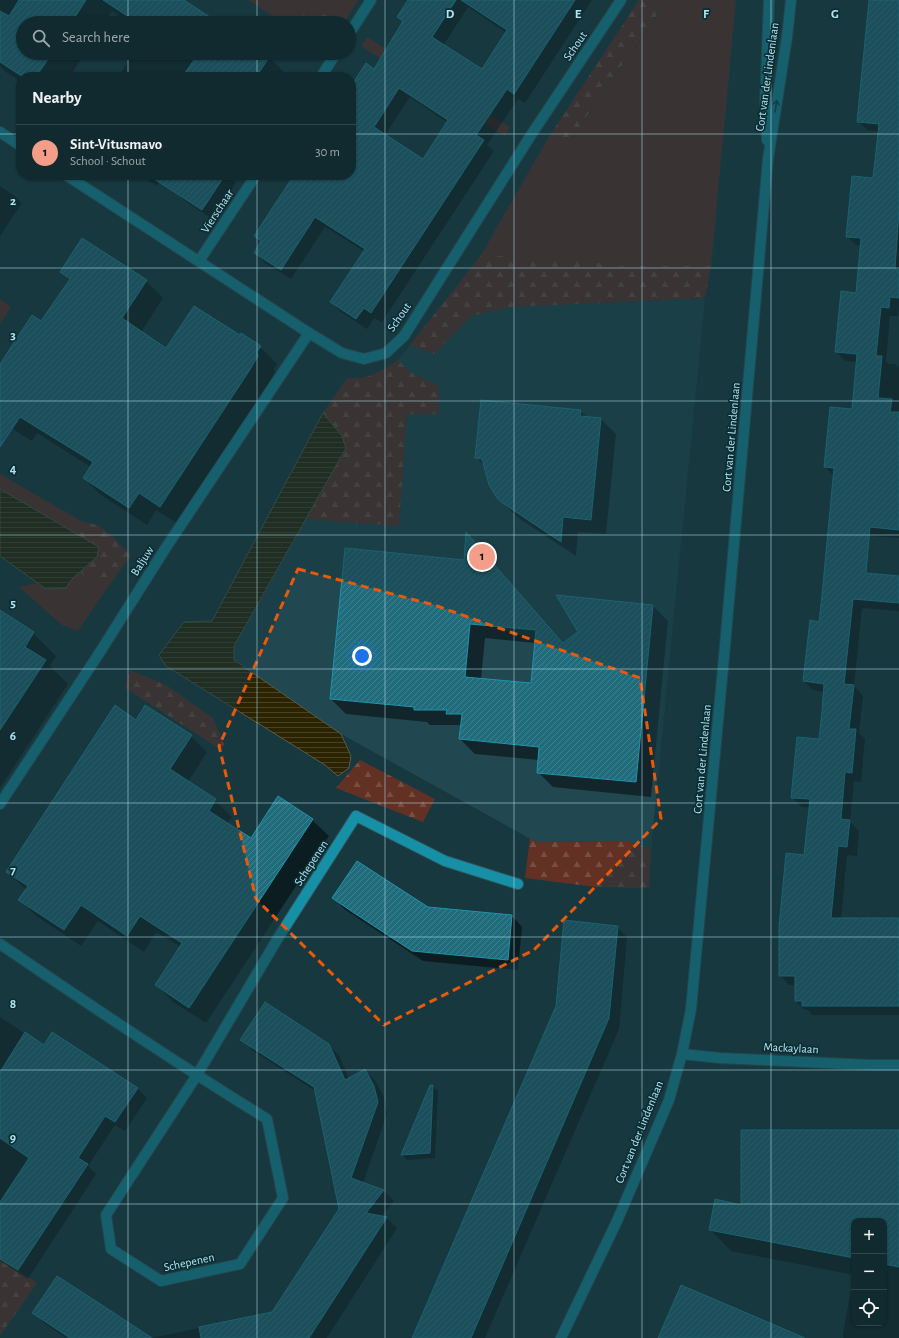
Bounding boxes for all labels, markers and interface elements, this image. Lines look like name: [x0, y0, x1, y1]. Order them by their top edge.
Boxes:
text: D: [446, 8, 455, 21]
text: E: [575, 8, 582, 21]
text: F: [703, 8, 710, 21]
text: G: [831, 8, 839, 21]
search box: [16, 16, 356, 60]
street label: Cort van der Lindenlaan: [753, 22, 781, 132]
icon: search: [30, 27, 52, 49]
street label: Schout: [561, 29, 589, 63]
text: Search here: [62, 30, 130, 45]
text: Nearby: [32, 89, 82, 106]
one-way arrow: [773, 100, 781, 113]
text: Sint-Vitusmavo: [70, 137, 162, 152]
text: 1: [43, 146, 47, 159]
text: 30 m: [315, 146, 340, 159]
text: School · Schout: [70, 155, 146, 168]
street label: Vierschaar: [199, 187, 236, 235]
text: 2: [10, 195, 16, 208]
street label: Schout: [385, 300, 413, 334]
text: 3: [10, 329, 16, 342]
street label: Cort van der Lindenlaan: [720, 382, 742, 492]
text: 4: [10, 463, 17, 476]
pin: 1: [469, 542, 495, 572]
street label: Baljuw: [128, 544, 156, 578]
text: 5: [10, 597, 16, 610]
your location: [352, 646, 372, 666]
street label: Cort van der Lindenlaan: [691, 704, 713, 814]
text: 6: [10, 730, 16, 743]
street label: Schepenen: [292, 838, 330, 888]
text: 7: [10, 864, 16, 877]
text: 8: [10, 998, 16, 1011]
street label: Mackaylaan: [763, 1041, 819, 1056]
street label: Cort van der Lindenlaan: [613, 1079, 665, 1185]
text: 9: [10, 1132, 16, 1145]
map controls: [851, 1218, 887, 1326]
button: +: [851, 1218, 887, 1254]
street label: Schepenen: [163, 1251, 215, 1273]
button: −: [851, 1254, 887, 1290]
button: locate: [851, 1290, 887, 1326]

